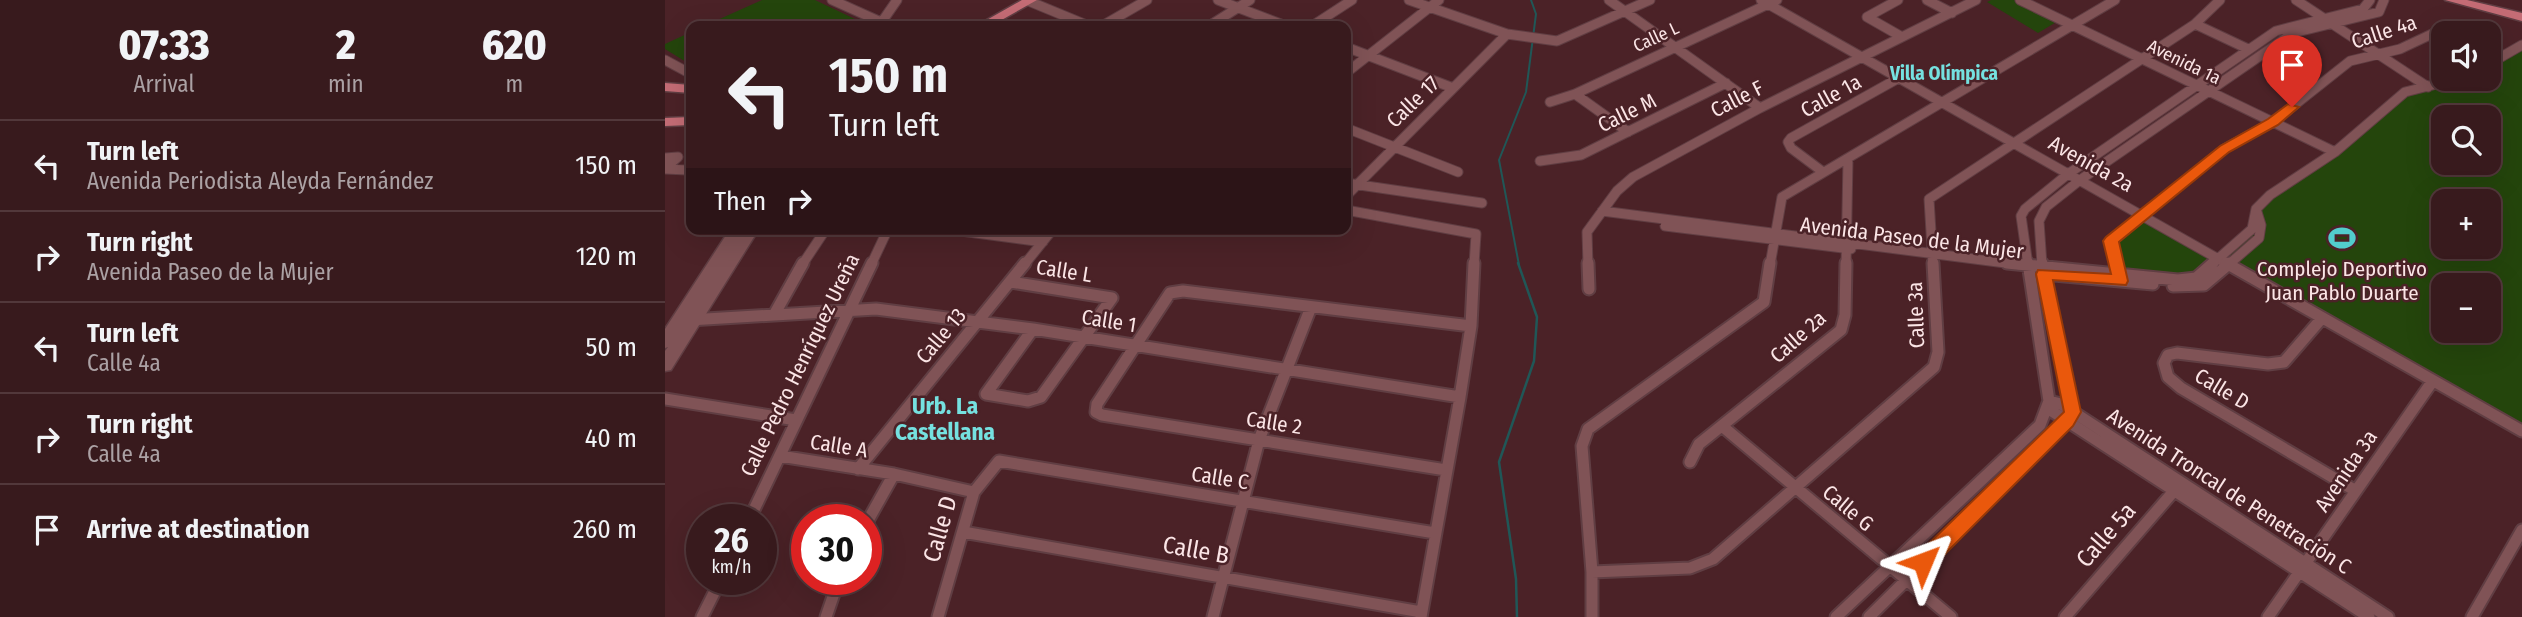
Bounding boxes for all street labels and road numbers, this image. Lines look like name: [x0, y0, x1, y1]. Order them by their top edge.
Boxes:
street label: Calle 4a: [2348, 9, 2420, 55]
street label: Calle L: [1630, 17, 1682, 57]
street label: Avenida 1a: [2144, 35, 2224, 89]
street label: Calle 1a: [1796, 69, 1866, 123]
street label: Calle 17: [1381, 71, 1445, 133]
street label: Calle F: [1706, 75, 1768, 123]
street label: Calle M: [1594, 88, 1660, 138]
street label: Avenida 2a: [2044, 130, 2138, 198]
street label: Avenida Paseo de la Mujer: [1799, 211, 2026, 265]
street label: Calle Pedro Henríquez Ureña: [735, 249, 865, 481]
street label: Calle L: [1034, 254, 1094, 288]
street label: Calle 3a: [1902, 281, 1930, 349]
street label: Calle 13: [910, 303, 972, 369]
street label: Calle 1: [1080, 304, 1138, 338]
street label: Calle 2a: [1765, 305, 1831, 369]
street label: Calle D: [2190, 363, 2254, 415]
street label: Avenida Troncal de Penetración C: [2102, 402, 2356, 580]
street label: Calle 2: [1244, 406, 1304, 440]
street label: Avenida 3a: [2309, 425, 2383, 517]
street label: Calle A: [808, 429, 870, 463]
street label: Calle C: [1190, 461, 1251, 495]
street label: Calle G: [1817, 479, 1879, 537]
street label: Calle D: [917, 493, 963, 565]
street label: Calle 5a: [2070, 497, 2142, 573]
street label: Calle B: [1161, 530, 1231, 570]

